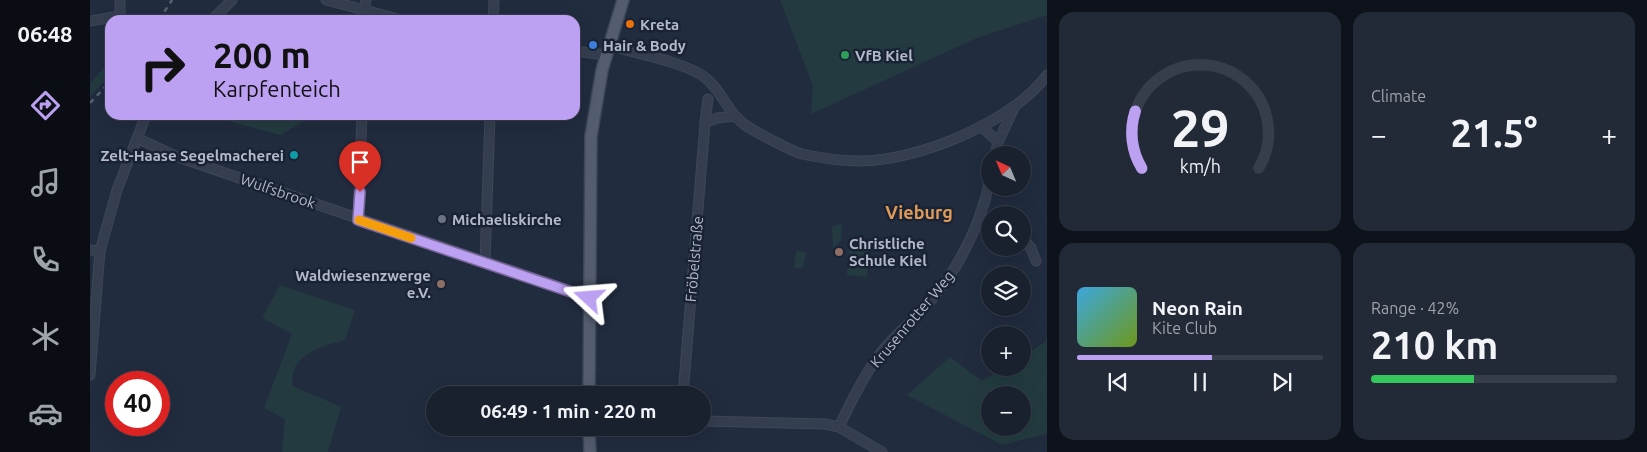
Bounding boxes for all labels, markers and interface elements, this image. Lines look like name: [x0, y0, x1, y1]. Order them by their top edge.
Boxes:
place label: Kreta: [640, 16, 679, 33]
marker: Kreta: [624, 18, 636, 30]
text: 06:48: [17, 21, 73, 46]
icon: right: [130, 35, 195, 100]
text: 200 m: [213, 35, 311, 75]
place label: Hair & Body: [603, 37, 686, 54]
marker: Hair & Body: [587, 39, 599, 51]
place label: VfB Kiel: [855, 47, 913, 64]
marker: VfB Kiel: [839, 49, 851, 61]
text: Karpfenteich: [213, 76, 341, 101]
text: Climate: [1371, 87, 1426, 105]
icon: directions: [28, 88, 63, 123]
text: 29: [1171, 99, 1229, 157]
text: 21.5°: [1450, 112, 1538, 154]
text: −: [1371, 119, 1387, 150]
text: +: [1601, 119, 1617, 150]
pin: [339, 141, 381, 192]
north arrow: [981, 146, 1031, 196]
map controls: [981, 146, 1031, 436]
place label: Zelt-Haase Segelmacherei: [100, 147, 284, 164]
icon: arrive: [346, 148, 374, 176]
marker: Zelt-Haase Segelmacherei: [288, 149, 300, 161]
text: km/h: [1179, 156, 1221, 176]
icon: music: [28, 165, 63, 200]
street label: Wulfsbrook: [238, 170, 318, 212]
district label: Vieburg: [885, 202, 953, 222]
button: search: [981, 206, 1031, 256]
place label: Michaeliskirche: [452, 211, 562, 228]
marker: Michaeliskirche: [436, 213, 448, 225]
street label: Fröbelstraße: [682, 215, 706, 303]
place label: Christliche Schule Kiel: [849, 235, 927, 269]
icon: phone: [28, 242, 63, 277]
marker: Christliche Schule Kiel: [833, 246, 845, 258]
button: layers: [981, 266, 1031, 316]
place label: Waldwiesenzwerge e.V.: [295, 267, 431, 301]
street label: Krusenrotter Weg: [867, 267, 957, 371]
position arrow: [562, 271, 614, 323]
marker: Waldwiesenzwerge e.V.: [435, 278, 447, 290]
text: Neon Rain: [1152, 297, 1243, 319]
text: Range · 42%: [1371, 299, 1459, 317]
icon: climate: [28, 319, 63, 354]
text: Kite Club: [1152, 319, 1217, 337]
text: 210 km: [1371, 324, 1498, 366]
button: +: [981, 326, 1031, 376]
icon: previous: [1104, 368, 1132, 396]
icon: pause: [1186, 368, 1214, 396]
icon: next: [1268, 368, 1296, 396]
speed limit sign: 40: [105, 371, 170, 436]
button: −: [981, 386, 1031, 436]
icon: car: [28, 396, 63, 431]
text: 06:49 · 1 min · 220 m: [481, 400, 656, 422]

